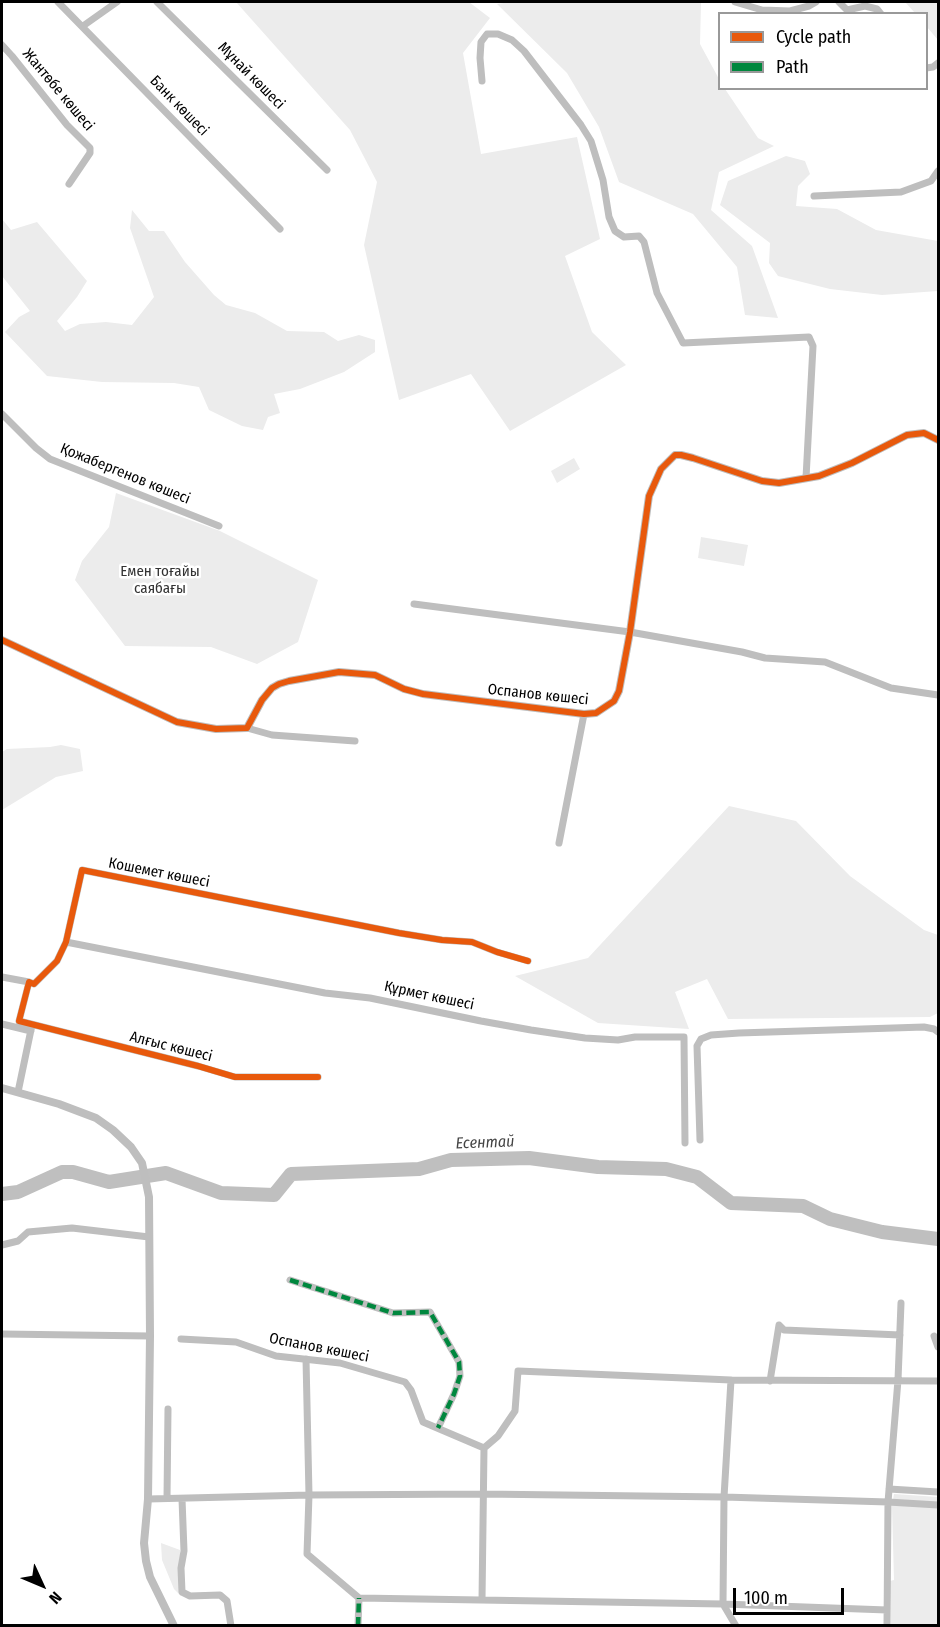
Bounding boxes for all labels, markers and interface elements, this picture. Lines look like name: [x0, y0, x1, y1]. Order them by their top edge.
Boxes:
legend: [718, 12, 928, 90]
text: Cycle path: [776, 26, 851, 48]
street label: Мұнай көшесі: [214, 39, 288, 113]
street label: Жантөбе көшесі: [18, 45, 98, 135]
text: Path: [776, 56, 809, 78]
street label: Банк көшесі: [146, 72, 212, 140]
street label: Қожабергенов көшесі: [57, 440, 193, 508]
park label: Емен тоғайы саябағы: [120, 563, 200, 598]
street label: Оспанов көшесі: [487, 681, 589, 709]
street label: Кошемет көшесі: [107, 854, 211, 892]
street label: Құрмет көшесі: [382, 978, 476, 1014]
street label: Алғыс көшесі: [128, 1028, 214, 1066]
water label: Есентай: [455, 1132, 515, 1154]
street label: Оспанов көшесі: [268, 1330, 370, 1366]
north arrow: [12, 1555, 72, 1615]
scale bar: [736, 1576, 847, 1614]
text: 100 m: [744, 1587, 788, 1609]
text: N: [45, 1588, 65, 1608]

